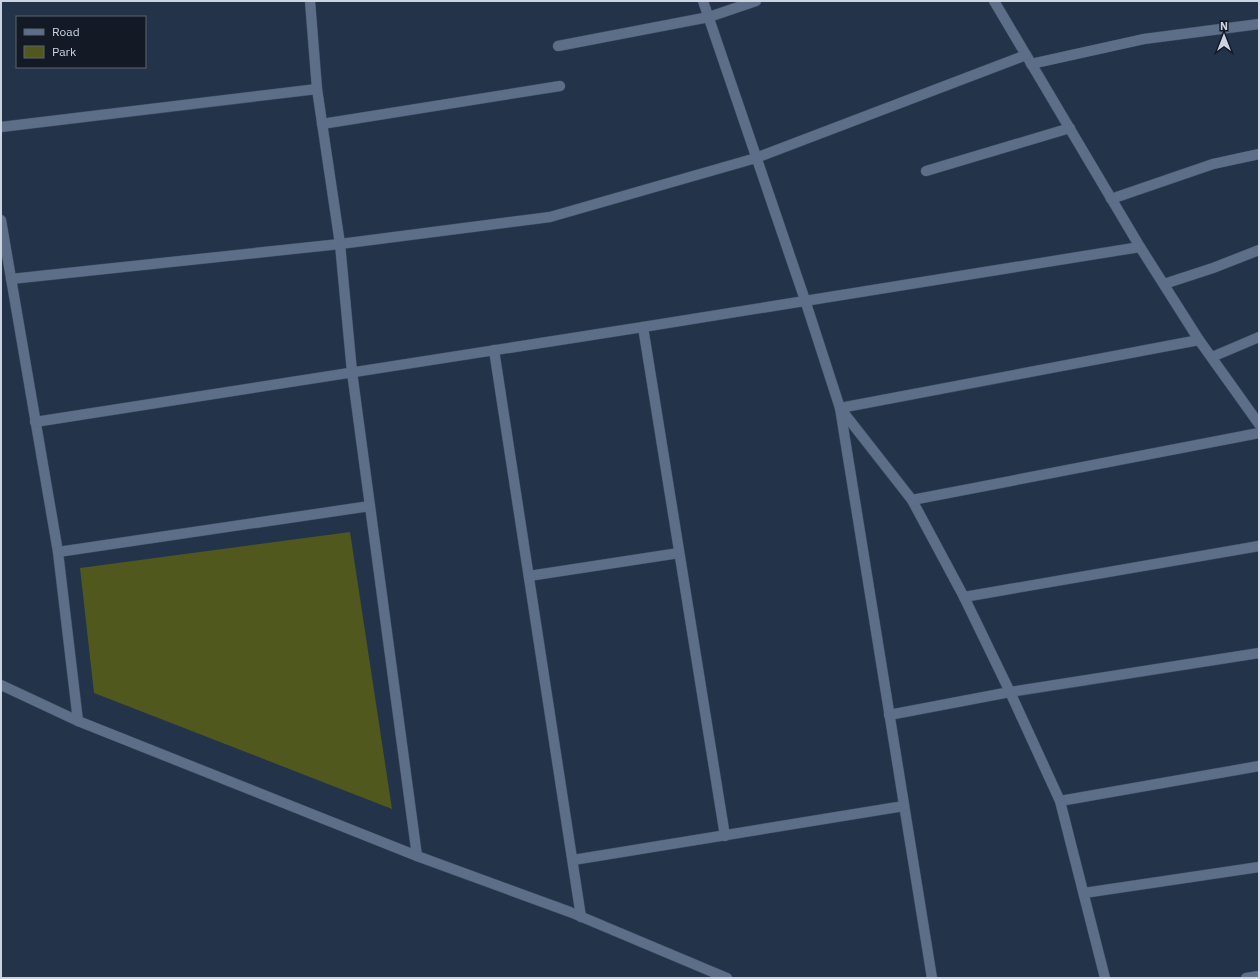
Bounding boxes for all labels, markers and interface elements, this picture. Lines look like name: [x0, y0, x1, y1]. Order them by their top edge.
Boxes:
legend: [16, 16, 146, 68]
north arrow: [1204, 16, 1244, 56]
text: N: [1220, 19, 1228, 33]
text: Road: [52, 24, 80, 39]
text: Park: [52, 44, 77, 59]

